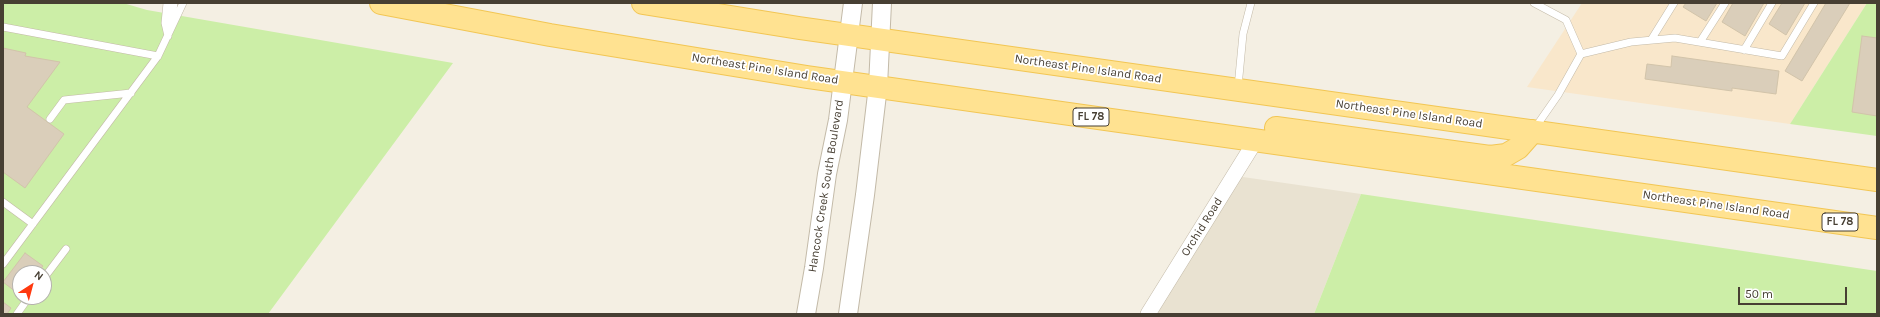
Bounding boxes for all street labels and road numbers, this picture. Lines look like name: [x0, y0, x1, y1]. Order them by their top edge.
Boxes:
street label: Northeast Pine Island Road: [691, 50, 839, 88]
street label: Northeast Pine Island Road: [1014, 52, 1162, 86]
street label: Northeast Pine Island Road: [1335, 97, 1483, 131]
street label: Hancock Creek South Boulevard: [805, 99, 847, 273]
road number: FL 78: [1073, 108, 1109, 126]
street label: Northeast Pine Island Road: [1642, 188, 1790, 222]
street label: Orchid Road: [1178, 195, 1226, 259]
road number: FL 78: [1822, 213, 1858, 231]

